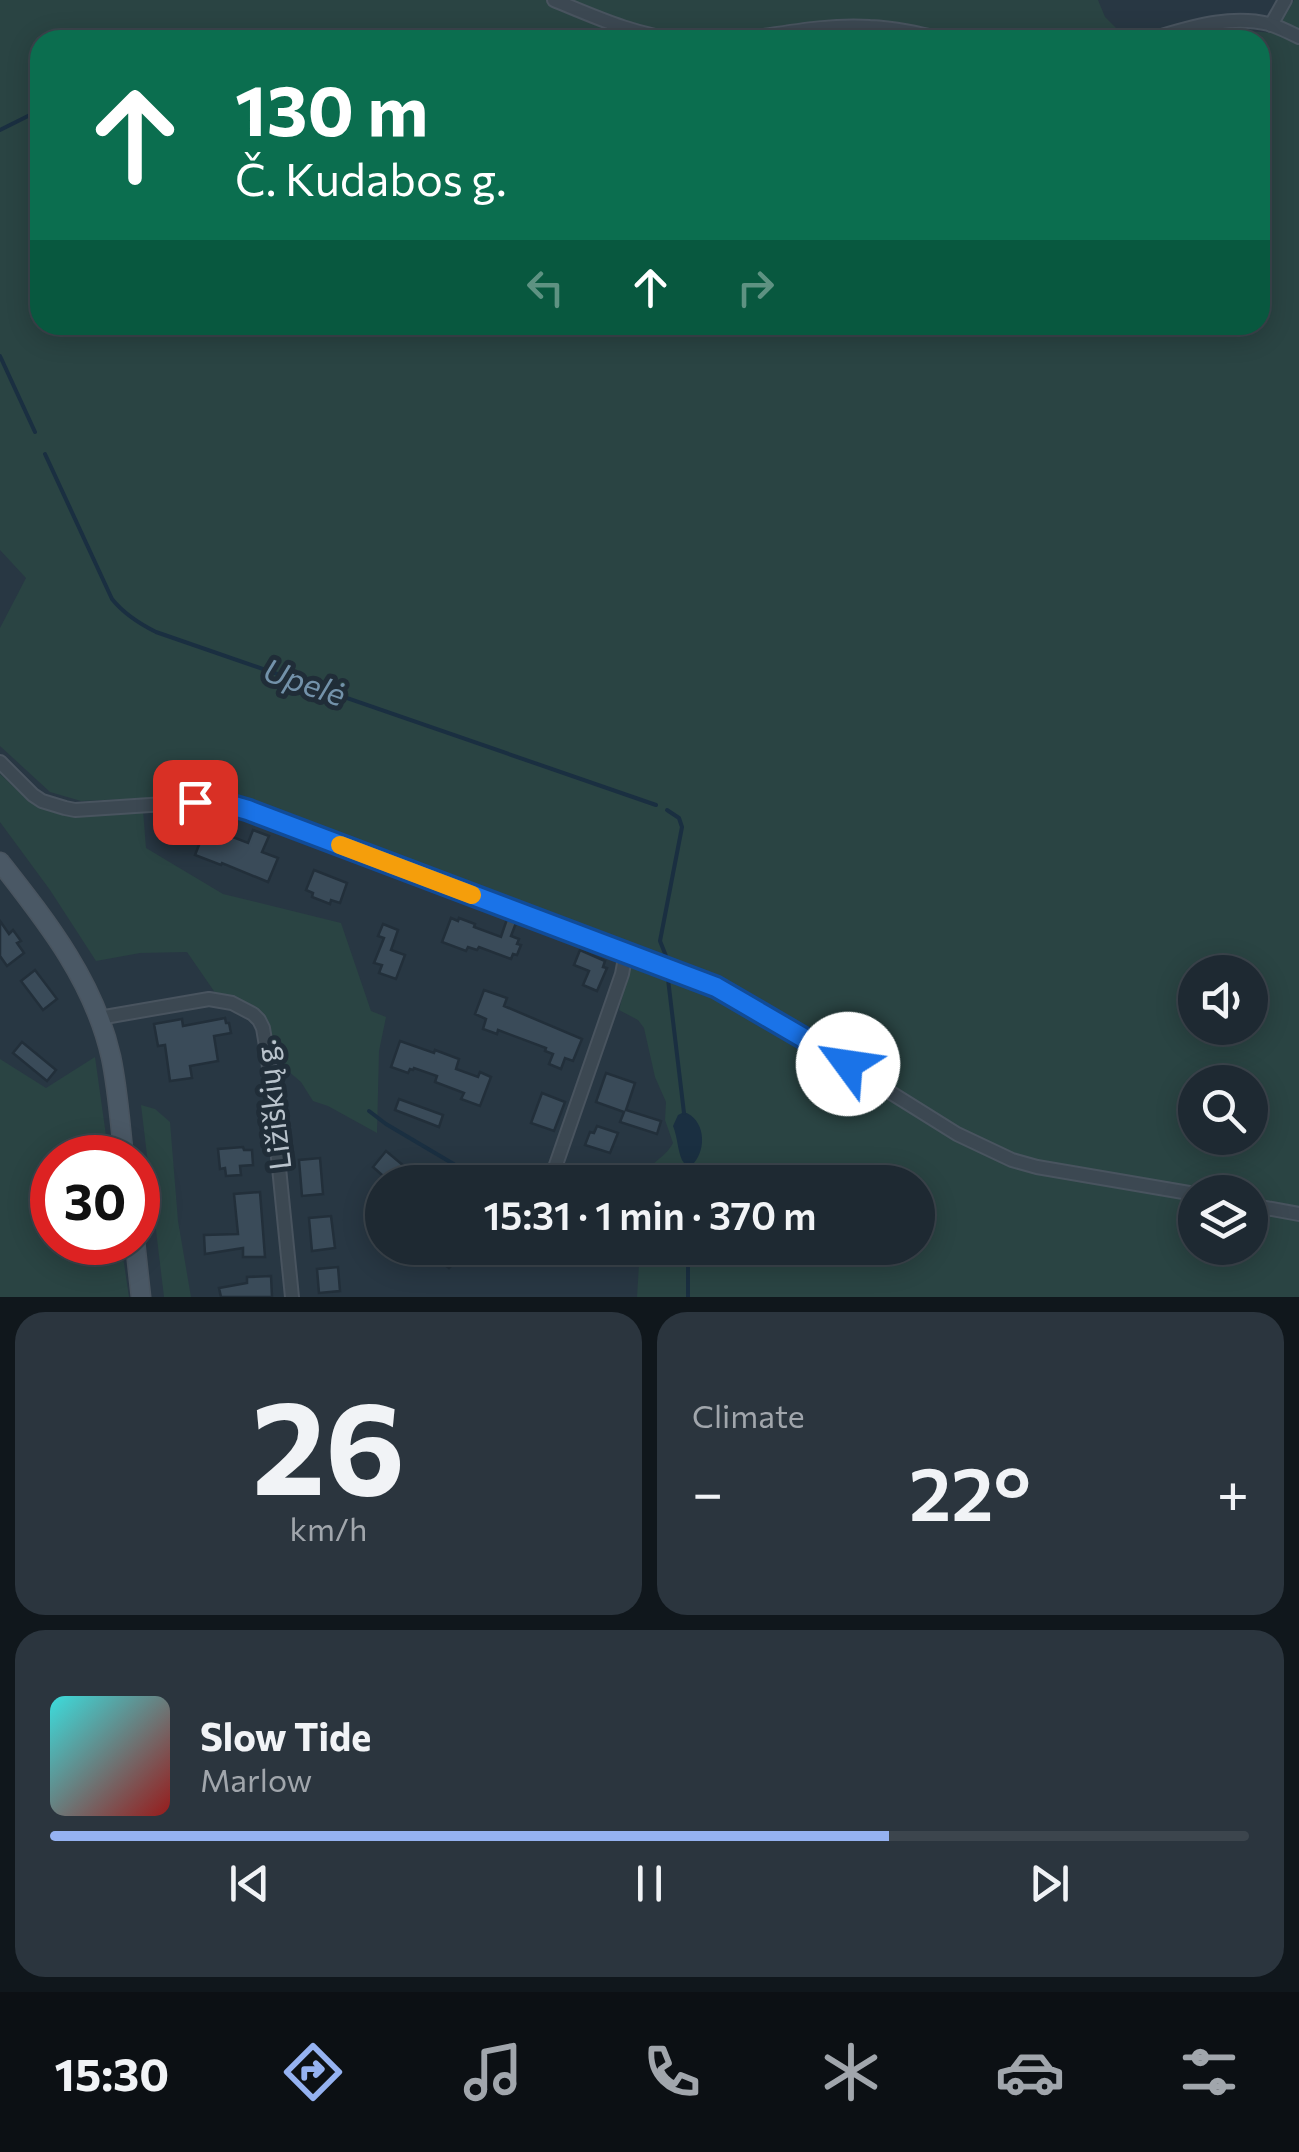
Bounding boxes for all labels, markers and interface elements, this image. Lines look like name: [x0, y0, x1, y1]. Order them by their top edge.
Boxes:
text: 130 m: [235, 65, 428, 150]
icon: ahead: [70, 70, 200, 200]
text: Č. Kudabos g.: [235, 150, 507, 205]
icon: left: [518, 260, 573, 315]
icon: ahead: [623, 260, 678, 315]
icon: right: [728, 260, 783, 315]
water label: Upelė: [259, 648, 351, 714]
pin: [153, 760, 238, 845]
icon: arrive: [168, 775, 223, 830]
map controls: [1178, 955, 1268, 1265]
button: sound: [1178, 955, 1268, 1045]
position arrow: [796, 1012, 900, 1116]
street label: Ližiškių g.: [245, 1038, 297, 1172]
button: search: [1178, 1065, 1268, 1155]
speed limit sign: 30: [30, 1135, 160, 1265]
button: layers: [1178, 1175, 1268, 1265]
text: 15:31 · 1 min · 370 m: [483, 1191, 817, 1238]
text: 26: [252, 1363, 405, 1522]
text: Climate: [692, 1395, 805, 1435]
text: 22°: [909, 1445, 1031, 1536]
text: −: [692, 1457, 723, 1524]
text: +: [1217, 1457, 1249, 1524]
text: km/h: [290, 1508, 367, 1548]
text: Slow Tide: [200, 1712, 371, 1759]
text: Marlow: [200, 1759, 312, 1799]
icon: previous: [222, 1856, 277, 1911]
icon: pause: [622, 1856, 677, 1911]
icon: next: [1022, 1856, 1077, 1911]
icon: directions: [278, 2037, 348, 2107]
icon: music: [458, 2037, 528, 2107]
icon: phone: [637, 2037, 707, 2107]
icon: climate: [816, 2037, 886, 2107]
icon: car: [995, 2037, 1065, 2107]
icon: filters: [1174, 2037, 1244, 2107]
text: 15:30: [55, 2045, 169, 2100]

